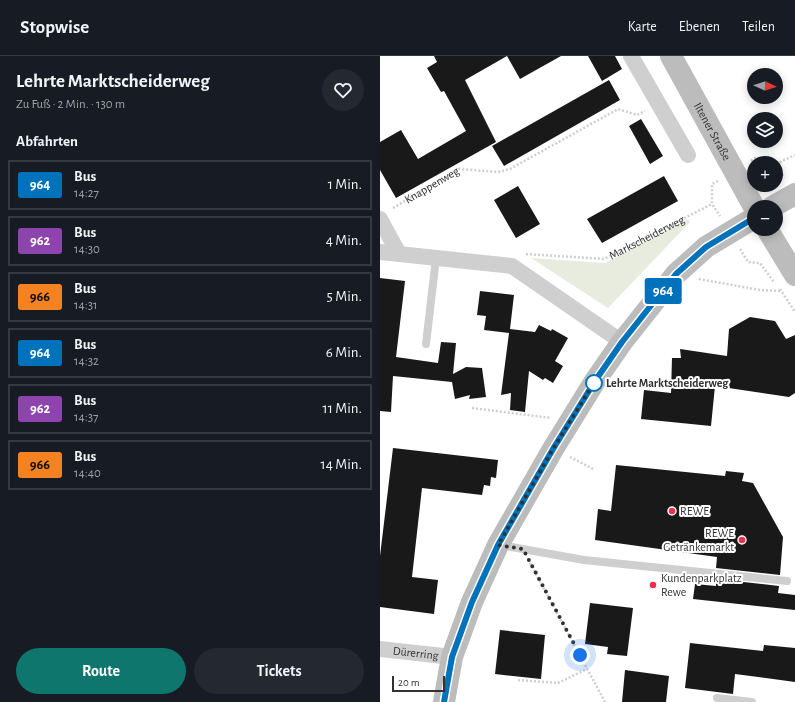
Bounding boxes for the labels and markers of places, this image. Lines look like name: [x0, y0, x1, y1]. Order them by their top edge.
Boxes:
marker: Lehrte Marktscheiderweg: [585, 374, 603, 392]
place label: Lehrte Marktscheiderweg: [606, 377, 729, 389]
place label: REWE: [680, 505, 709, 517]
marker: REWE: [667, 506, 677, 516]
place label: REWE Getränkemarkt: [663, 527, 734, 553]
marker: REWE Getränkemarkt: [737, 535, 747, 545]
place label: Kundenparkplatz Rewe: [661, 572, 742, 598]
marker: Kundenparkplatz Rewe: [648, 580, 658, 590]

